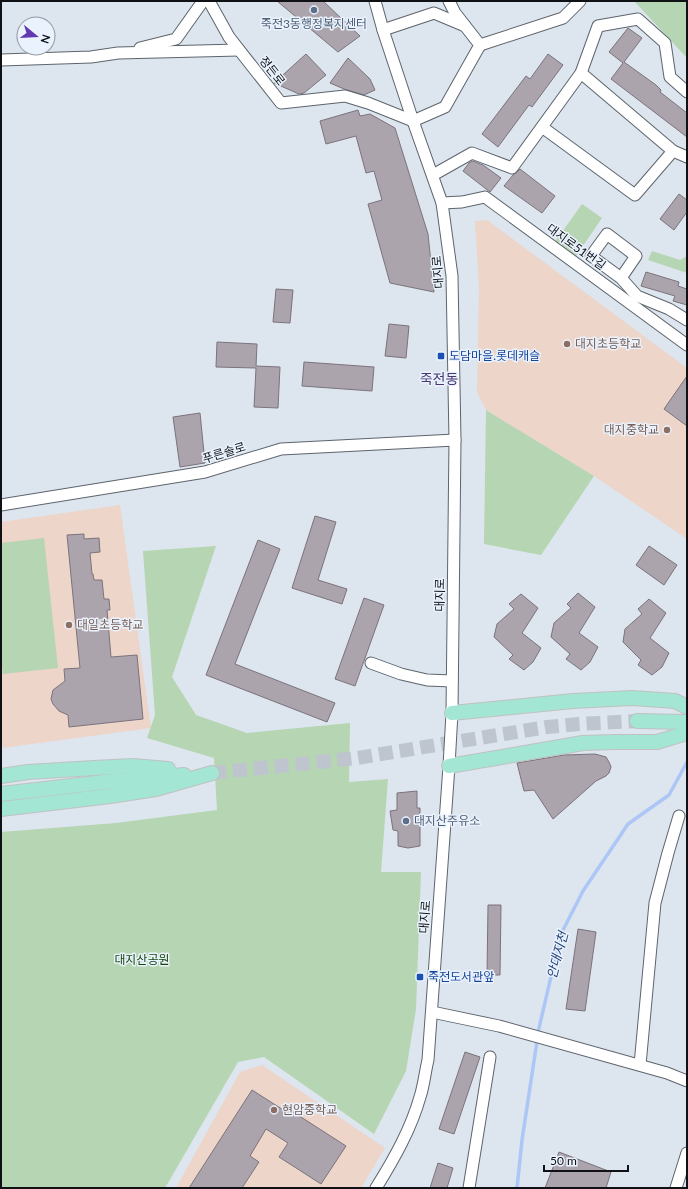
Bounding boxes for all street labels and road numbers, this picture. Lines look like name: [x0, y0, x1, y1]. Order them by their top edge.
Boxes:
street label: 정든로: [256, 53, 289, 88]
street label: 대지로51번길: [544, 220, 609, 273]
street label: 대지로: [429, 255, 446, 289]
street label: 푸른솔로: [201, 439, 247, 466]
street label: 대지로: [432, 578, 447, 612]
street label: 대지로: [416, 900, 433, 934]

